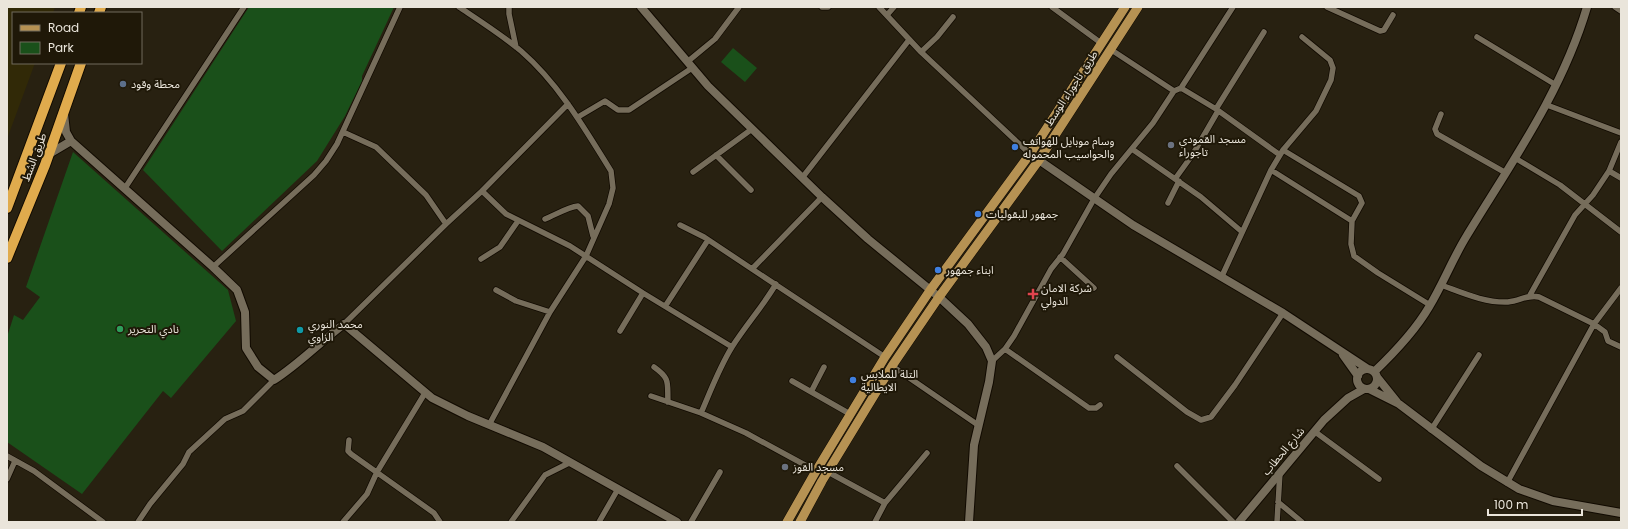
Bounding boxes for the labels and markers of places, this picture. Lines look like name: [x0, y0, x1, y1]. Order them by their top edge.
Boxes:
place label: محطة وقود: [131, 76, 180, 92]
marker: محطة وقود: [118, 79, 128, 89]
place label: مسجد القمودي تاجوراء: [1179, 131, 1246, 160]
place label: وسام موبايل للهواتف والحواسيب المحموله: [1023, 133, 1115, 162]
marker: مسجد القمودي تاجوراء: [1166, 140, 1176, 150]
marker: وسام موبايل للهواتف والحواسيب المحموله: [1010, 142, 1020, 152]
place label: جمهور للبقوليات: [986, 206, 1059, 222]
marker: جمهور للبقوليات: [973, 209, 983, 219]
place label: ابناء جمهور: [945, 262, 994, 278]
marker: ابناء جمهور: [933, 265, 943, 275]
place label: شركة الامان الدولي: [1041, 280, 1092, 311]
marker: شركة الامان الدولي: [1028, 289, 1038, 299]
place label: محمد النوري الزاوي: [308, 316, 363, 347]
place label: نادي التحرير: [127, 321, 179, 339]
marker: نادي التحرير: [115, 324, 125, 334]
marker: محمد النوري الزاوي: [295, 325, 305, 335]
place label: التلة للملابس الايطالية: [861, 366, 918, 395]
marker: التلة للملابس الايطالية: [848, 375, 858, 385]
place label: مسجد القوز: [792, 459, 844, 475]
marker: مسجد القوز: [780, 462, 790, 472]

